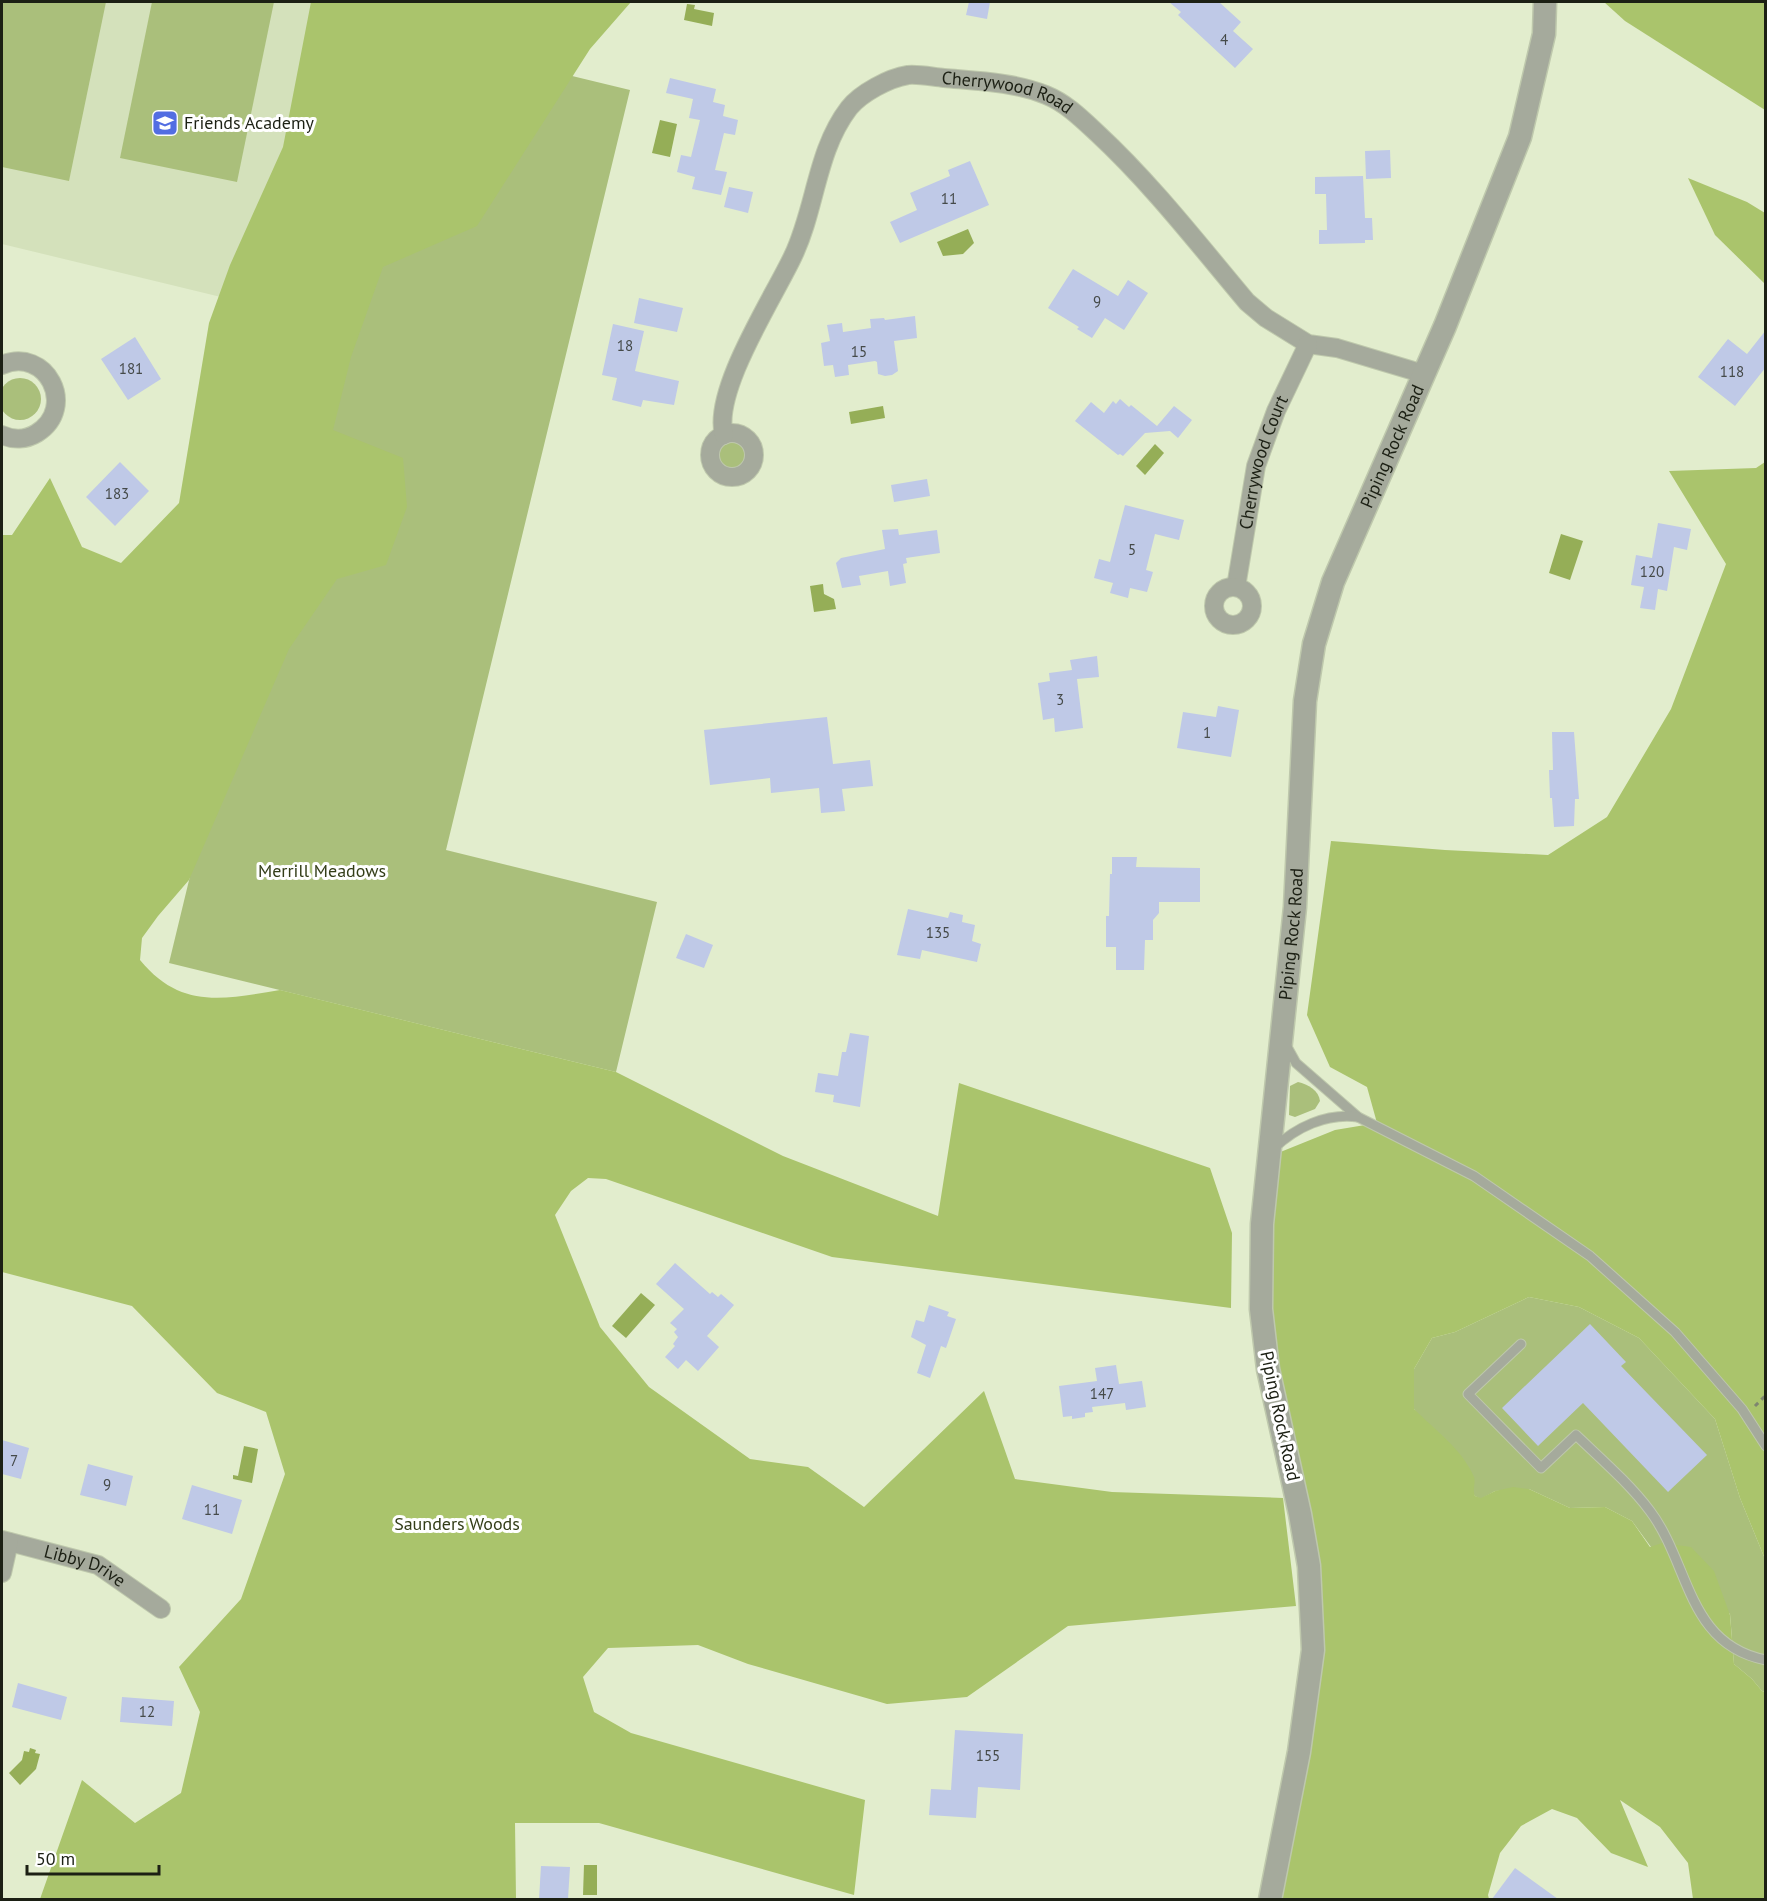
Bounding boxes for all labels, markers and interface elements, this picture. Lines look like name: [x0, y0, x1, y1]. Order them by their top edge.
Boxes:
house number: 4: [1220, 30, 1228, 49]
street label: Cherrywood Road: [941, 66, 1078, 119]
school or university icon: Friends Academy: [150, 108, 180, 138]
place label: Friends Academy: [184, 111, 315, 134]
house number: 11: [941, 189, 957, 208]
house number: 9: [1093, 292, 1101, 311]
house number: 18: [617, 336, 633, 355]
house number: 15: [851, 342, 867, 361]
house number: 181: [119, 359, 143, 378]
house number: 118: [1720, 362, 1744, 381]
street label: Piping Rock Road: [1355, 381, 1429, 512]
street label: Cherrywood Court: [1234, 391, 1293, 531]
house number: 183: [105, 484, 129, 503]
house number: 5: [1128, 540, 1136, 559]
house number: 120: [1640, 562, 1664, 581]
house number: 3: [1056, 690, 1064, 709]
house number: 1: [1203, 723, 1211, 742]
park label: Merrill Meadows: [258, 859, 386, 882]
street label: Piping Rock Road: [1273, 867, 1308, 1001]
house number: 135: [926, 923, 950, 942]
street label: Piping Rock Road: [1255, 1349, 1305, 1483]
house number: 147: [1090, 1384, 1114, 1403]
house number: 7: [10, 1451, 18, 1470]
house number: 9: [103, 1475, 111, 1494]
house number: 11: [204, 1500, 220, 1519]
park label: Saunders Woods: [394, 1512, 520, 1535]
street label: Libby Drive: [42, 1539, 130, 1592]
house number: 12: [139, 1702, 155, 1721]
house number: 155: [976, 1746, 1000, 1765]
scale bar: [27, 1838, 159, 1876]
text: 50 m: [36, 1847, 75, 1870]

